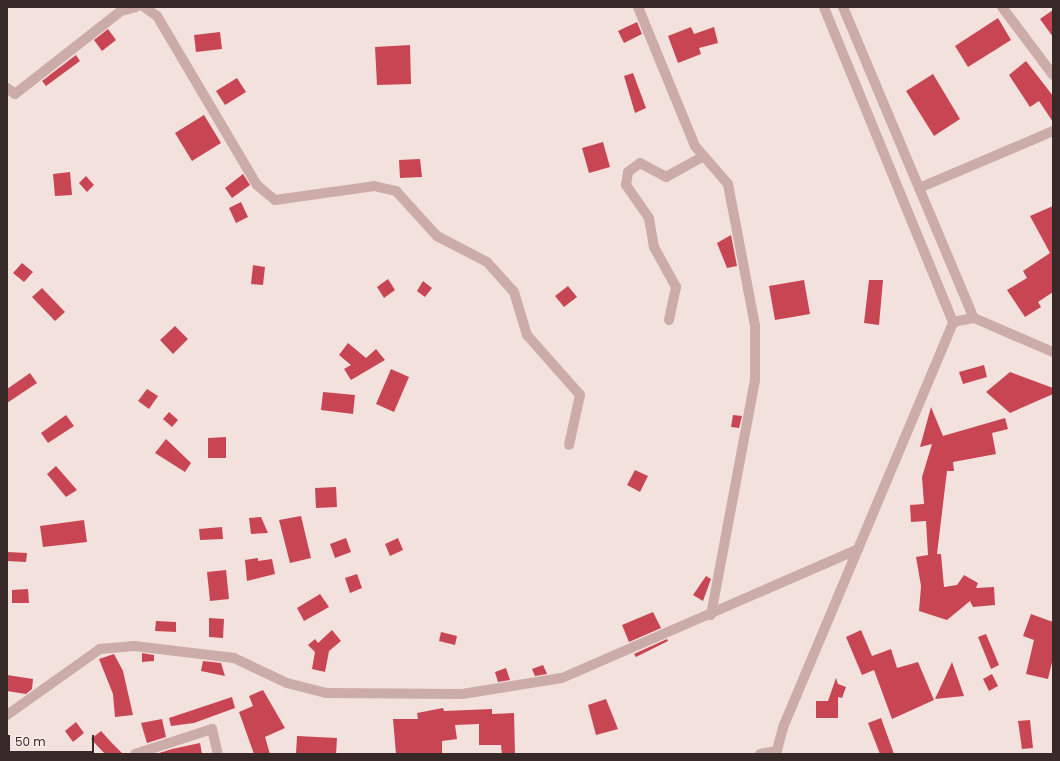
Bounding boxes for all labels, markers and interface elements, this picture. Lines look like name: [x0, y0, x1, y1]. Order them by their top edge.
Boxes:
scale bar: [10, 727, 96, 753]
text: 50 m: [15, 733, 46, 750]

